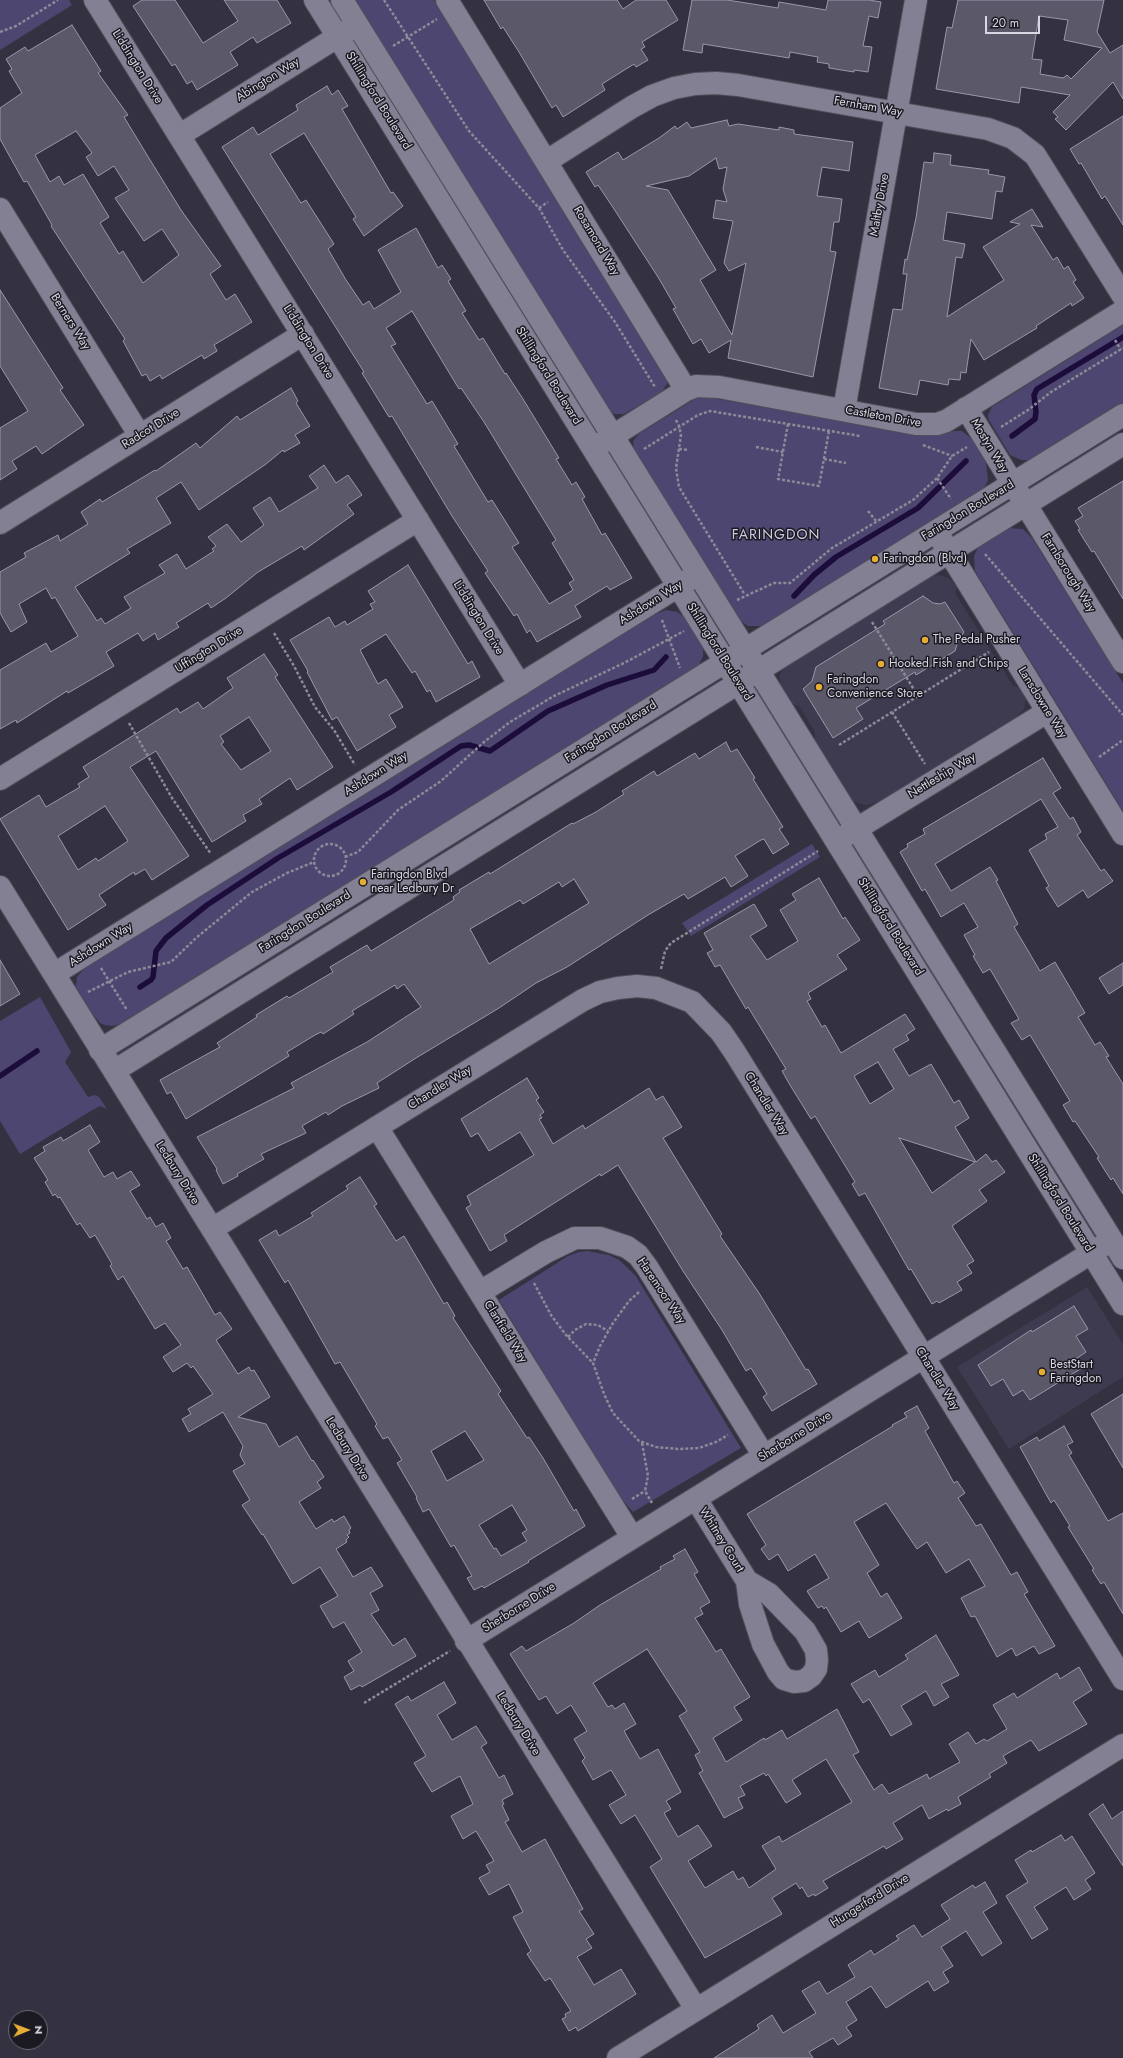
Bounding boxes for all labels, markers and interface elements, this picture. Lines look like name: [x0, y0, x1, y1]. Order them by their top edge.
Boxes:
scale bar: [987, 8, 1042, 34]
text: 20 m: [992, 14, 1019, 32]
street label: Liddington Drive: [109, 27, 165, 107]
street label: Shillingford Boulevard: [342, 49, 414, 153]
street label: Abington Way: [234, 55, 302, 105]
street label: Fernham Way: [833, 94, 903, 120]
street label: Maltby Drive: [867, 173, 893, 237]
street label: Rosamond Way: [570, 204, 622, 278]
street label: Berners Way: [47, 291, 93, 353]
street label: Liddington Drive: [280, 302, 336, 382]
street label: Shillingford Boulevard: [512, 324, 584, 428]
street label: Castleton Drive: [844, 403, 922, 431]
street label: Radcot Drive: [120, 406, 182, 452]
street label: Mostyn Way: [967, 416, 1011, 476]
street label: Faringdon Boulevard: [919, 478, 1017, 544]
district label: FARINGDON: [732, 528, 820, 544]
street label: Farnborough Way: [1038, 531, 1098, 615]
place label: Faringdon (Blvd): [883, 552, 967, 566]
marker: Faringdon (Blvd): [870, 554, 880, 564]
street label: Liddington Drive: [450, 578, 506, 658]
street label: Ashdown Way: [617, 578, 685, 628]
street label: Shillingford Boulevard: [683, 600, 755, 704]
street label: Uffington Drive: [173, 624, 245, 676]
place label: The Pedal Pusher: [933, 633, 1020, 647]
marker: The Pedal Pusher: [920, 635, 930, 645]
place label: Hooked Fish and Chips: [889, 657, 1008, 671]
marker: Hooked Fish and Chips: [876, 659, 886, 669]
street label: Lansdowne Way: [1014, 665, 1070, 741]
place label: Faringdon Convenience Store: [827, 673, 923, 701]
marker: Faringdon Convenience Store: [814, 682, 824, 692]
street label: Faringdon Boulevard: [562, 698, 660, 766]
street label: Ashdown Way: [342, 749, 410, 799]
street label: Nettleship Way: [905, 750, 979, 802]
place label: Faringdon Blvd near Ledbury Dr: [371, 868, 454, 896]
street label: Shillingford Boulevard: [854, 875, 926, 979]
marker: Faringdon Blvd near Ledbury Dr: [358, 877, 368, 887]
street label: Faringdon Boulevard: [256, 888, 354, 956]
street label: Ashdown Way: [67, 920, 135, 970]
street label: Chandler Way: [406, 1063, 474, 1113]
street label: Chandler Way: [741, 1070, 791, 1138]
street label: Ledbury Drive: [152, 1139, 202, 1207]
street label: Shillingford Boulevard: [1024, 1151, 1096, 1255]
street label: Haremoor Way: [634, 1255, 688, 1327]
street label: Clanfield Way: [480, 1298, 530, 1366]
street label: Chandler Way: [912, 1345, 962, 1413]
place label: BestStart Faringdon: [1050, 1358, 1101, 1386]
marker: BestStart Faringdon: [1037, 1367, 1047, 1377]
street label: Sherborne Drive: [756, 1409, 834, 1465]
street label: Ledbury Drive: [322, 1415, 372, 1483]
street label: Whitney Court: [695, 1505, 747, 1575]
street label: Sherborne Drive: [480, 1580, 558, 1636]
street label: Ledbury Drive: [493, 1690, 543, 1758]
street label: Hungerford Drive: [828, 1871, 912, 1931]
north arrow: [8, 2010, 48, 2050]
text: N: [31, 2025, 47, 2034]

